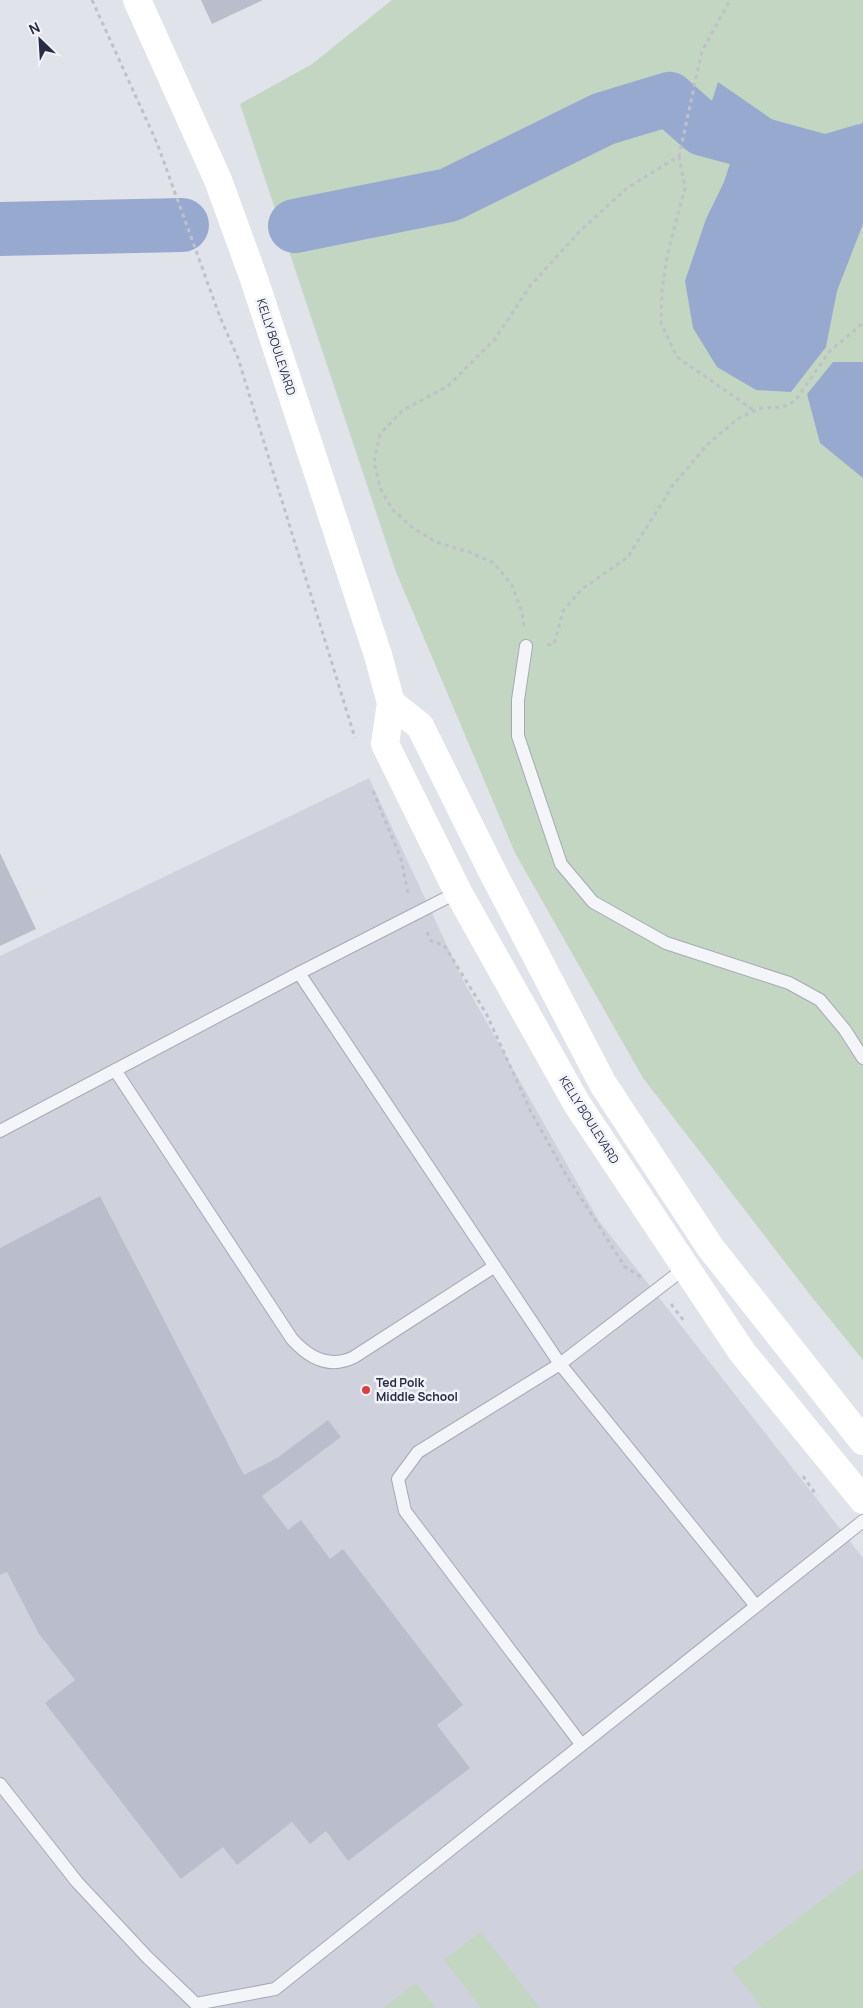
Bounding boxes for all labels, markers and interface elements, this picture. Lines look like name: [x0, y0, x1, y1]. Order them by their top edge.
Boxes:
north arrow: [15, 15, 65, 65]
text: N: [26, 17, 43, 39]
street label: KELLY BOULEVARD: [253, 296, 300, 397]
street label: KELLY BOULEVARD: [556, 1073, 623, 1167]
place label: Ted Polk Middle School: [376, 1374, 458, 1405]
marker: Ted Polk Middle School: [360, 1384, 372, 1396]

